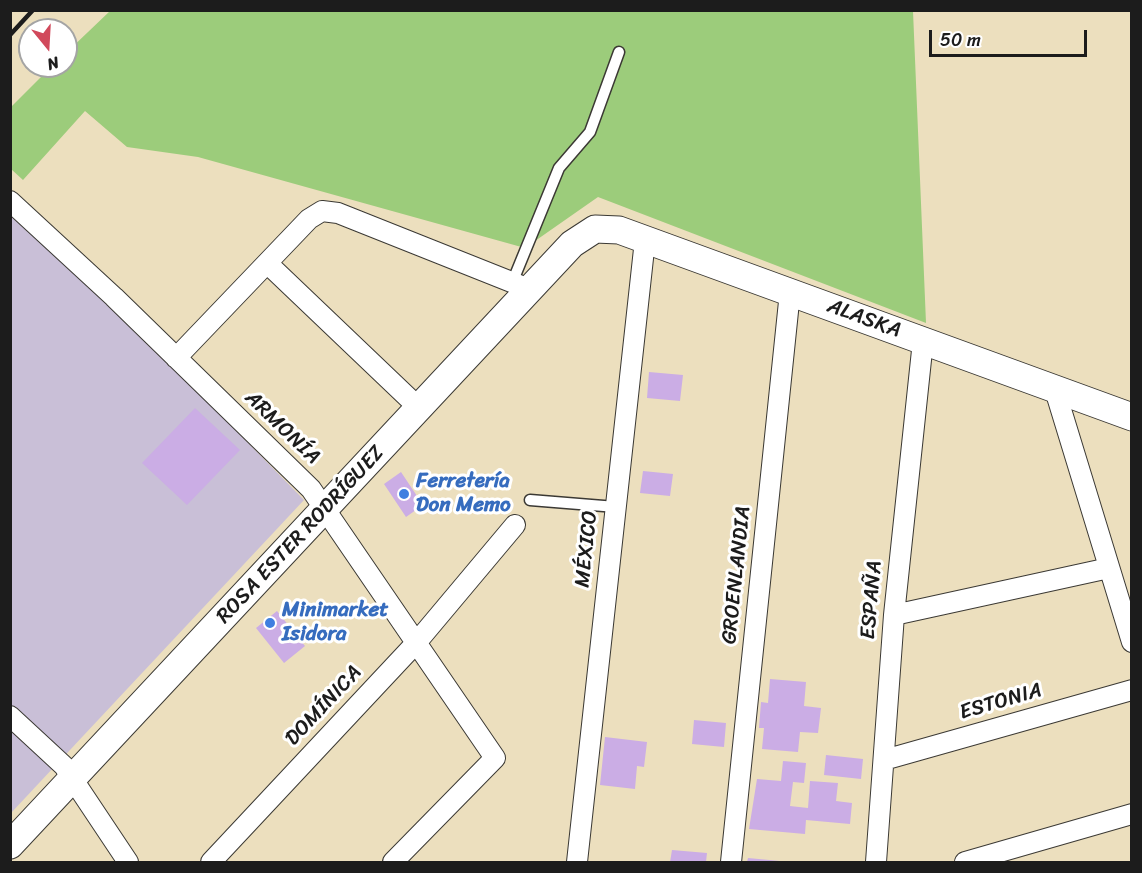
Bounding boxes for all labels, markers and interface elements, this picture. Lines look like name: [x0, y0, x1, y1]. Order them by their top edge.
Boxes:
north arrow: [18, 18, 78, 78]
scale bar: [932, 18, 1090, 56]
text: 50 m: [940, 24, 981, 56]
text: N: [43, 48, 63, 79]
street label: ALASKA: [824, 294, 904, 344]
street label: ARMONÍA: [239, 386, 325, 470]
street label: ROSA ESTER RODRÍGUEZ: [212, 441, 390, 629]
place label: Ferretería Don Memo: [416, 469, 511, 519]
marker: Ferretería Don Memo: [397, 487, 411, 501]
street label: GROENLANDIA: [717, 505, 757, 645]
street label: MÉXICO: [570, 509, 604, 589]
street label: ESPAÑA: [856, 560, 888, 640]
place label: Minimarket Isidora: [282, 598, 388, 648]
marker: Minimarket Isidora: [263, 616, 277, 630]
street label: DOMÍNICA: [281, 661, 367, 751]
street label: ESTONIA: [957, 678, 1045, 726]

